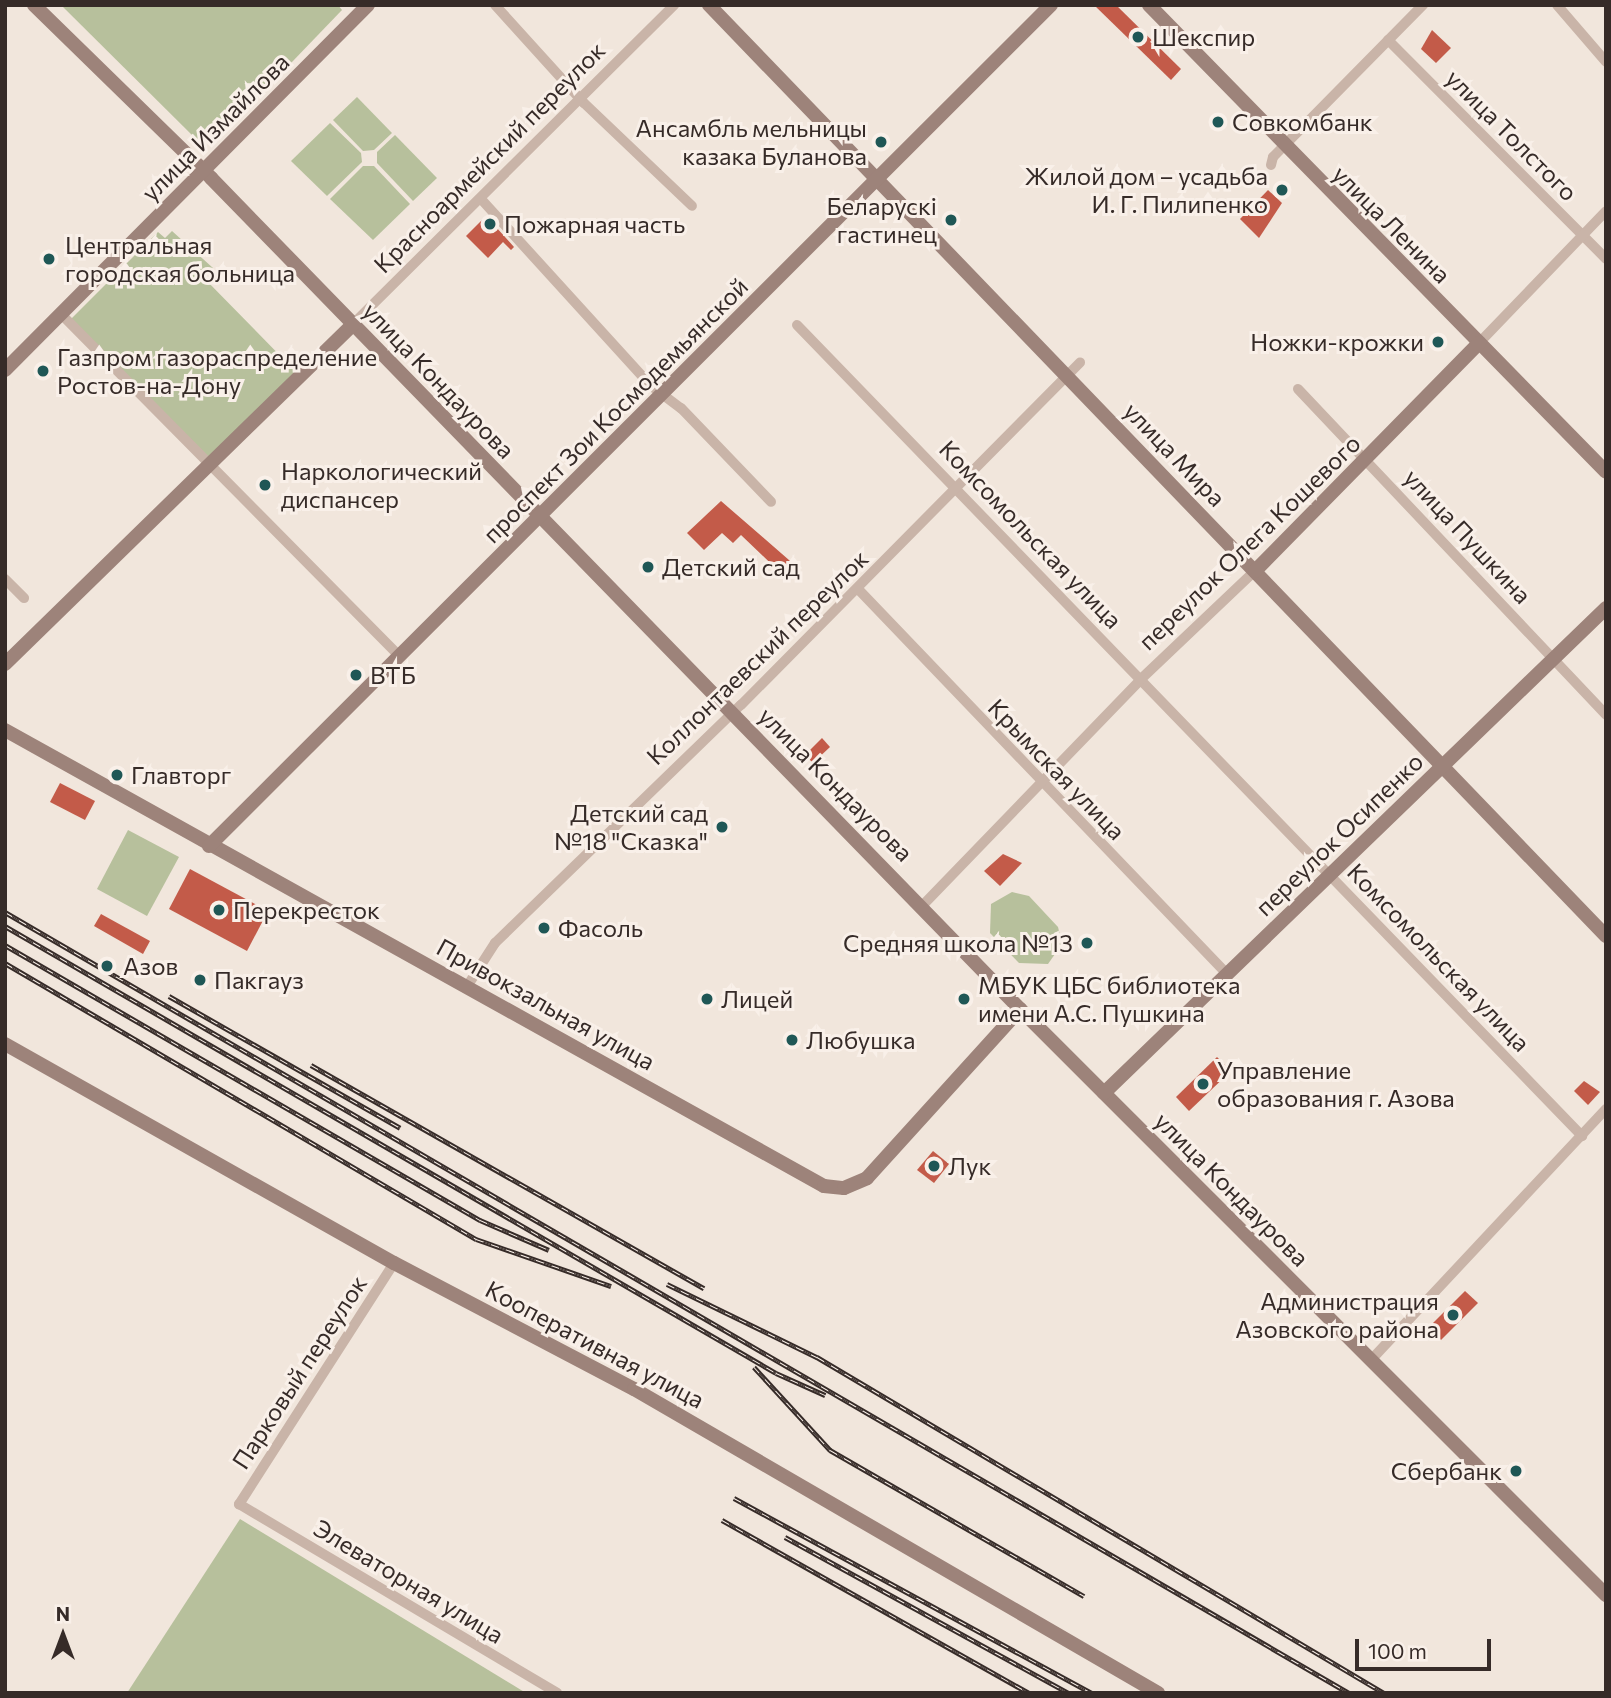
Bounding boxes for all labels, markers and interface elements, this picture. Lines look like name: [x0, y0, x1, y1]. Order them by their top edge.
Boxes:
place label: Шекспир: [1152, 23, 1255, 51]
marker: Шекспир: [1130, 29, 1146, 45]
street label: Красноармейский переулок: [368, 36, 610, 278]
street label: улица Измайлова: [135, 47, 295, 207]
street label: улица Толстого: [1440, 63, 1584, 207]
place label: Совкомбанк: [1232, 108, 1373, 136]
place label: Ансамбль мельницы казака Буланова: [636, 114, 867, 170]
marker: Совкомбанк: [1210, 114, 1226, 130]
marker: Ансамбль мельницы казака Буланова: [873, 134, 889, 150]
street label: улица Ленина: [1327, 159, 1457, 289]
place label: Жилой дом – усадьба И. Г. Пилипенко: [1024, 162, 1268, 218]
marker: Жилой дом – усадьба И. Г. Пилипенко: [1274, 182, 1290, 198]
place label: Беларускi гастинец: [826, 192, 937, 248]
place label: Пожарная часть: [504, 210, 685, 238]
marker: Беларускi гастинец: [943, 212, 959, 228]
marker: Пожарная часть: [482, 216, 498, 232]
place label: Центральная городская больница: [65, 231, 295, 287]
marker: Центральная городская больница: [39, 249, 59, 269]
street label: проспект Зои Космодемьянской: [477, 272, 753, 548]
street label: улица Кондаурова: [357, 296, 521, 464]
place label: Ножки-крожки: [1250, 328, 1424, 356]
marker: Ножки-крожки: [1430, 334, 1446, 350]
place label: Газпром газораспределение Ростов-на-Дону: [57, 343, 377, 399]
marker: Газпром газораспределение Ростов-на-Дону: [35, 363, 51, 379]
street label: улица Мира: [1118, 396, 1232, 512]
street label: переулок Олега Кошевого: [1132, 428, 1366, 656]
street label: Комсомольская улица: [934, 434, 1128, 634]
place label: Наркологический диспансер: [281, 457, 482, 513]
street label: улица Пушкина: [1398, 463, 1538, 609]
marker: Наркологический диспансер: [255, 475, 275, 495]
street label: Коллонтаевский переулок: [640, 544, 874, 770]
place label: Детский сад: [662, 553, 800, 581]
marker: Детский сад: [640, 559, 656, 575]
place label: ВТБ: [370, 661, 416, 689]
marker: ВТБ: [348, 667, 364, 683]
street label: Крымская улица: [983, 693, 1131, 845]
street label: улица Кондаурова: [753, 701, 919, 867]
street label: переулок Осипенко: [1249, 747, 1429, 921]
place label: Главторг: [131, 761, 231, 789]
marker: Главторг: [109, 767, 125, 783]
place label: Детский сад №18 "Сказка": [554, 799, 708, 855]
marker: Детский сад №18 "Сказка": [714, 819, 730, 835]
street label: Комсомольская улица: [1342, 857, 1536, 1057]
place label: Перекресток: [233, 896, 380, 924]
marker: Перекресток: [211, 902, 227, 918]
place label: Фасоль: [558, 914, 643, 942]
marker: Фасоль: [536, 920, 552, 936]
place label: Средняя школа №13: [843, 929, 1073, 957]
street label: Привокзальная улица: [432, 932, 660, 1076]
marker: Средняя школа №13: [1079, 935, 1095, 951]
place label: Азов: [123, 952, 178, 980]
marker: Азов: [97, 956, 117, 976]
place label: Пакгауз: [214, 966, 304, 994]
place label: МБУК ЦБС библиотека имени А.С. Пушкина: [978, 971, 1240, 1027]
marker: Пакгауз: [192, 972, 208, 988]
place label: Лицей: [721, 985, 793, 1013]
marker: Лицей: [699, 991, 715, 1007]
marker: МБУК ЦБС библиотека имени А.С. Пушкина: [956, 991, 972, 1007]
place label: Любушка: [806, 1026, 915, 1054]
marker: Любушка: [784, 1032, 800, 1048]
place label: Управление образования г. Азова: [1217, 1056, 1455, 1112]
marker: Управление образования г. Азова: [1195, 1076, 1211, 1092]
street label: улица Кондаурова: [1149, 1106, 1315, 1272]
place label: Лук: [948, 1152, 991, 1180]
marker: Лук: [926, 1158, 942, 1174]
street label: Парковый переулок: [226, 1270, 372, 1474]
street label: Кооперативная улица: [481, 1274, 709, 1414]
place label: Администрация Азовского района: [1235, 1287, 1439, 1343]
marker: Администрация Азовского района: [1445, 1307, 1461, 1323]
place label: Сбербанк: [1391, 1457, 1502, 1485]
marker: Сбербанк: [1508, 1463, 1524, 1479]
street label: Элеваторная улица: [309, 1513, 509, 1649]
north arrow: [28, 1600, 98, 1670]
text: N: [56, 1602, 70, 1625]
scale bar: [1359, 1624, 1496, 1668]
text: 100 m: [1368, 1638, 1427, 1663]

